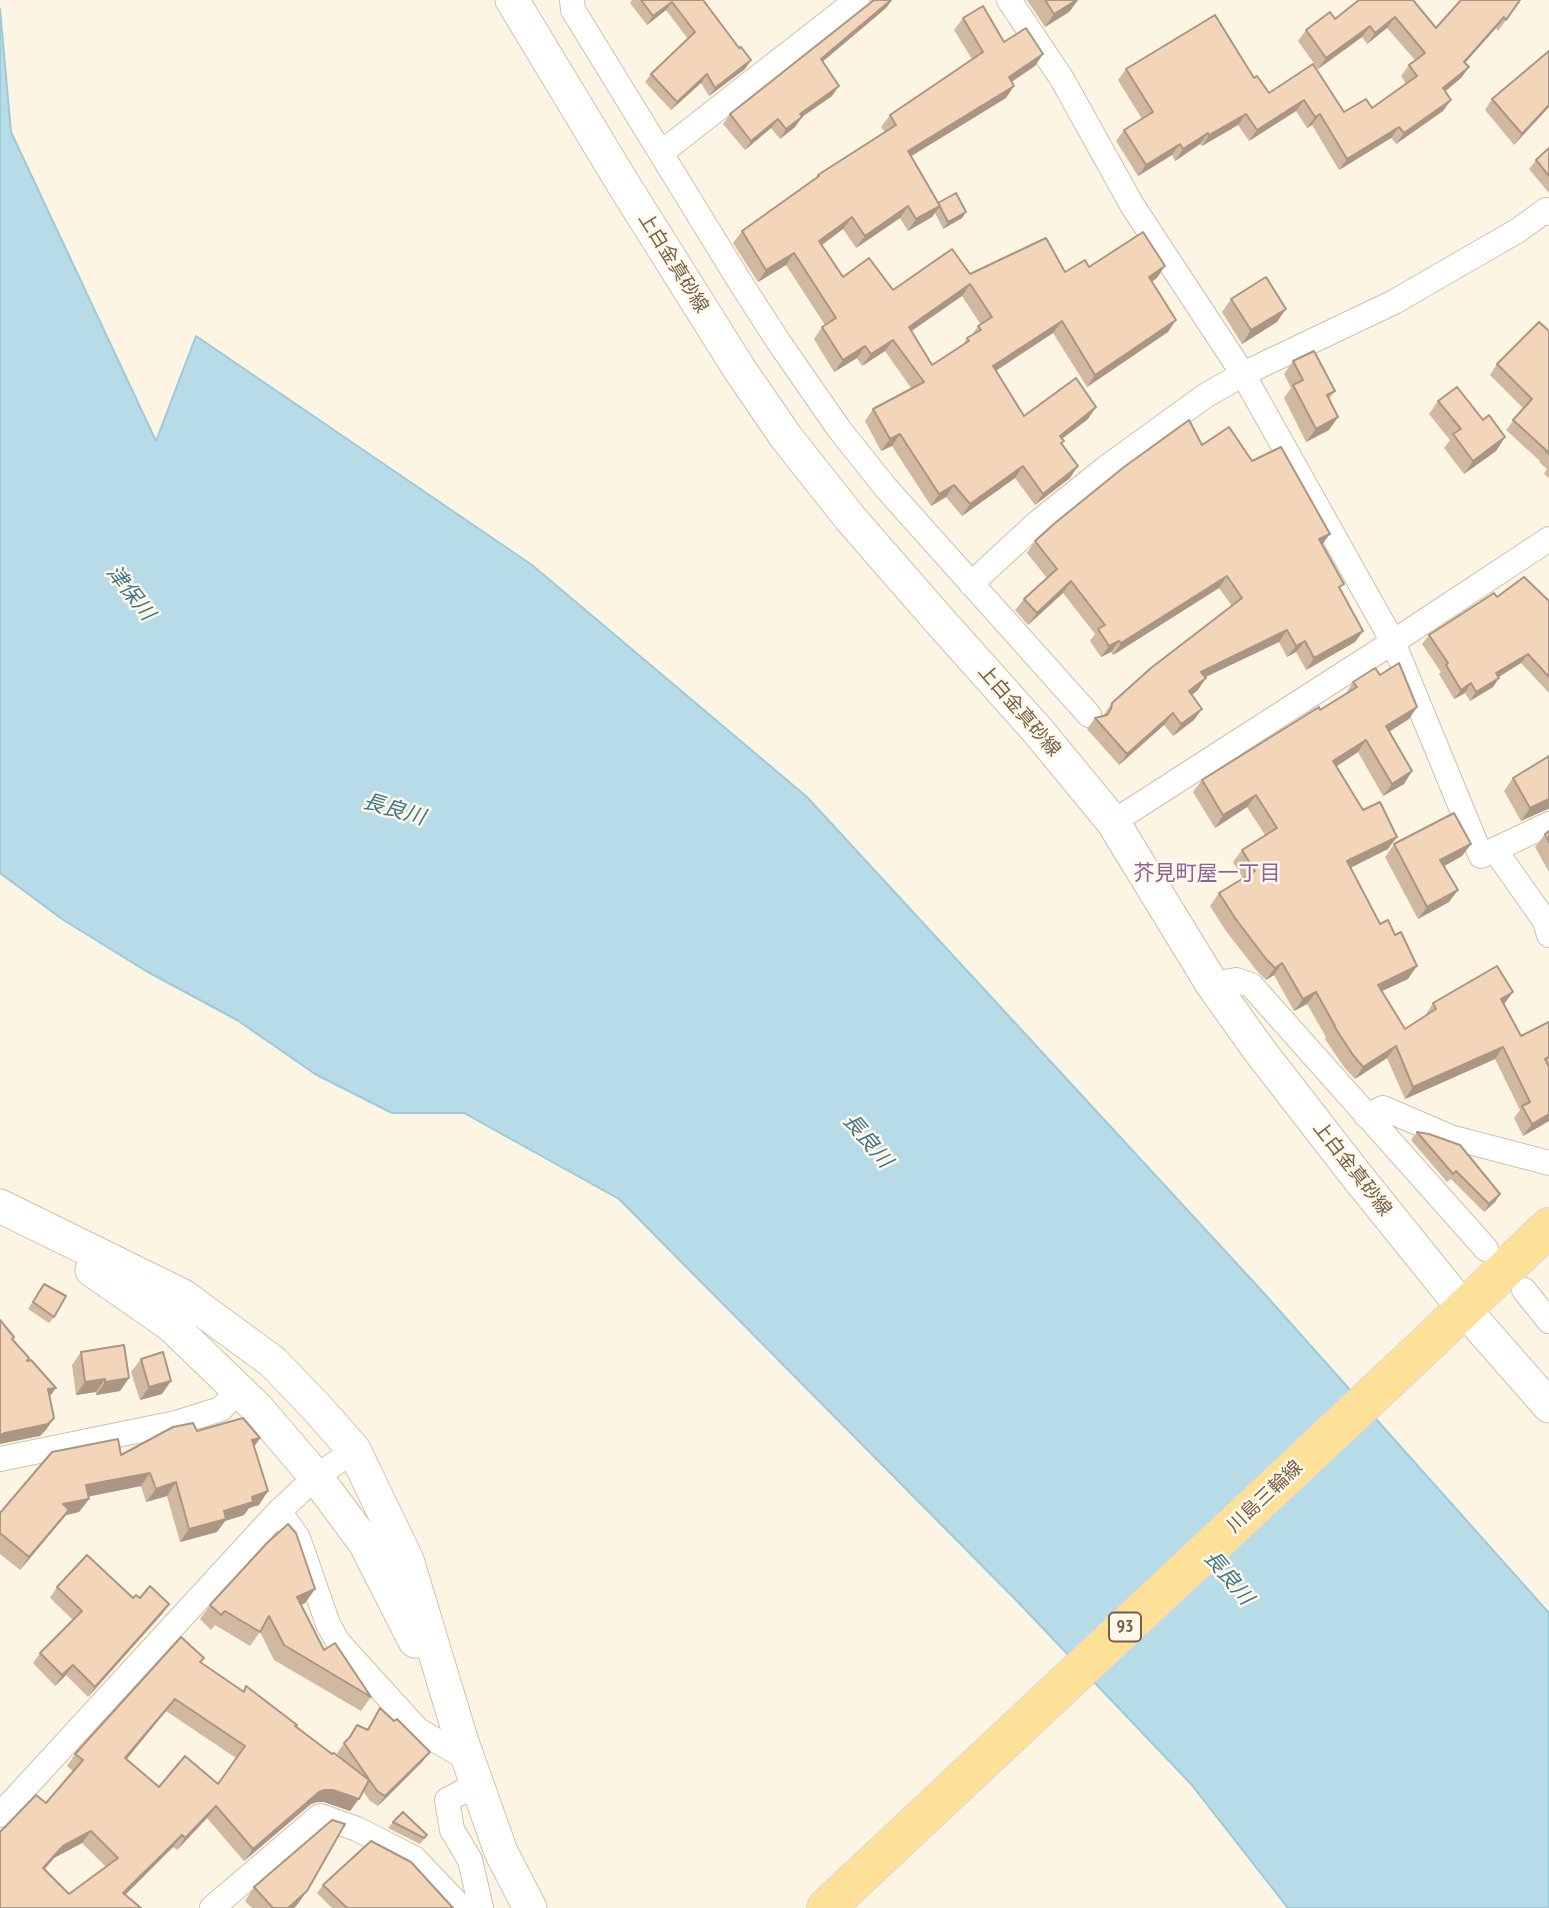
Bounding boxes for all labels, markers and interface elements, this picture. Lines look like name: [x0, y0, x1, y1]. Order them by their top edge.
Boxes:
street label: 上白金真砂線: [633, 209, 713, 317]
water label: 津保川: [101, 560, 159, 626]
street label: 上白金真砂線: [973, 661, 1065, 761]
water label: 長良川: [360, 789, 428, 831]
district label: 芥見町屋一丁目: [1134, 861, 1280, 887]
water label: 長良川: [837, 1109, 897, 1173]
street label: 上白金真砂線: [1308, 1117, 1396, 1221]
street label: 川島三輪線: [1222, 1456, 1308, 1538]
water label: 長良川: [1198, 1546, 1258, 1610]
road number: 93: [1109, 1612, 1141, 1642]

